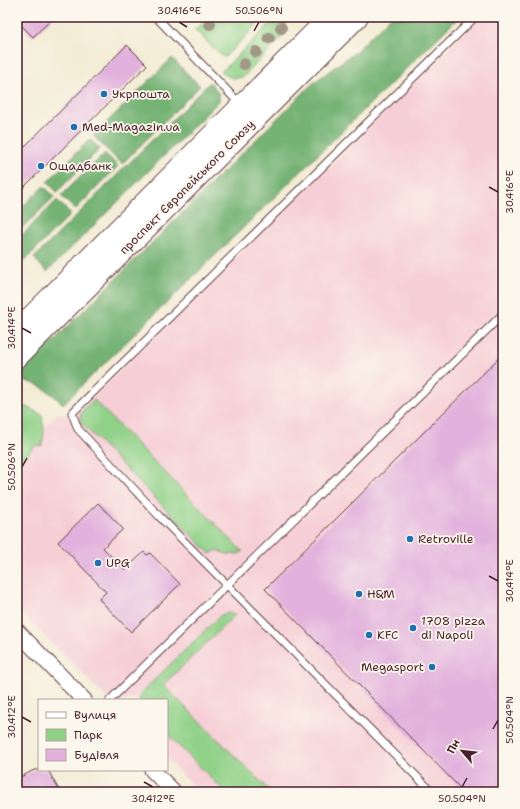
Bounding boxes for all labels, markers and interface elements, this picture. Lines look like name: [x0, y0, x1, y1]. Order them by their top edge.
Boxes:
text: 30.416°E: [157, 4, 201, 17]
text: 50.506°N: [235, 4, 283, 17]
place label: Укрпошта: [112, 86, 170, 102]
marker: Укрпошта: [99, 89, 109, 99]
street label: проспект Європейського Союзу: [116, 116, 258, 258]
place label: Med-Magazin.ua: [82, 119, 180, 135]
marker: Med-Magazin.ua: [69, 122, 79, 132]
place label: Ощадбанк: [49, 158, 112, 174]
marker: Ощадбанк: [36, 161, 46, 171]
text: 30.416°E: [503, 170, 516, 214]
text: 30.414°E: [5, 306, 18, 350]
text: 50.506°N: [5, 443, 18, 491]
place label: Retroville: [418, 531, 474, 547]
marker: Retroville: [405, 534, 415, 544]
place label: UPG: [106, 555, 130, 571]
marker: UPG: [93, 558, 103, 568]
text: 30.414°E: [503, 559, 516, 603]
place label: H&M: [367, 586, 395, 602]
marker: H&M: [354, 589, 364, 599]
place label: 1708 pizza di Napoli: [421, 613, 486, 643]
marker: 1708 pizza di Napoli: [408, 623, 418, 633]
place label: KFC: [377, 627, 398, 643]
marker: KFC: [364, 630, 374, 640]
place label: Megasport: [361, 659, 424, 675]
marker: Megasport: [427, 662, 437, 672]
text: 30.412°E: [5, 695, 18, 739]
text: 50.504°N: [503, 696, 516, 744]
legend: [38, 699, 168, 771]
text: Вулиця: [74, 707, 116, 723]
text: Парк: [74, 727, 103, 743]
north arrow: [442, 731, 482, 771]
text: Пн: [444, 737, 464, 756]
text: Будівля: [74, 747, 119, 763]
text: 30.412°E: [131, 792, 175, 805]
text: 50.504°N: [438, 792, 486, 805]

